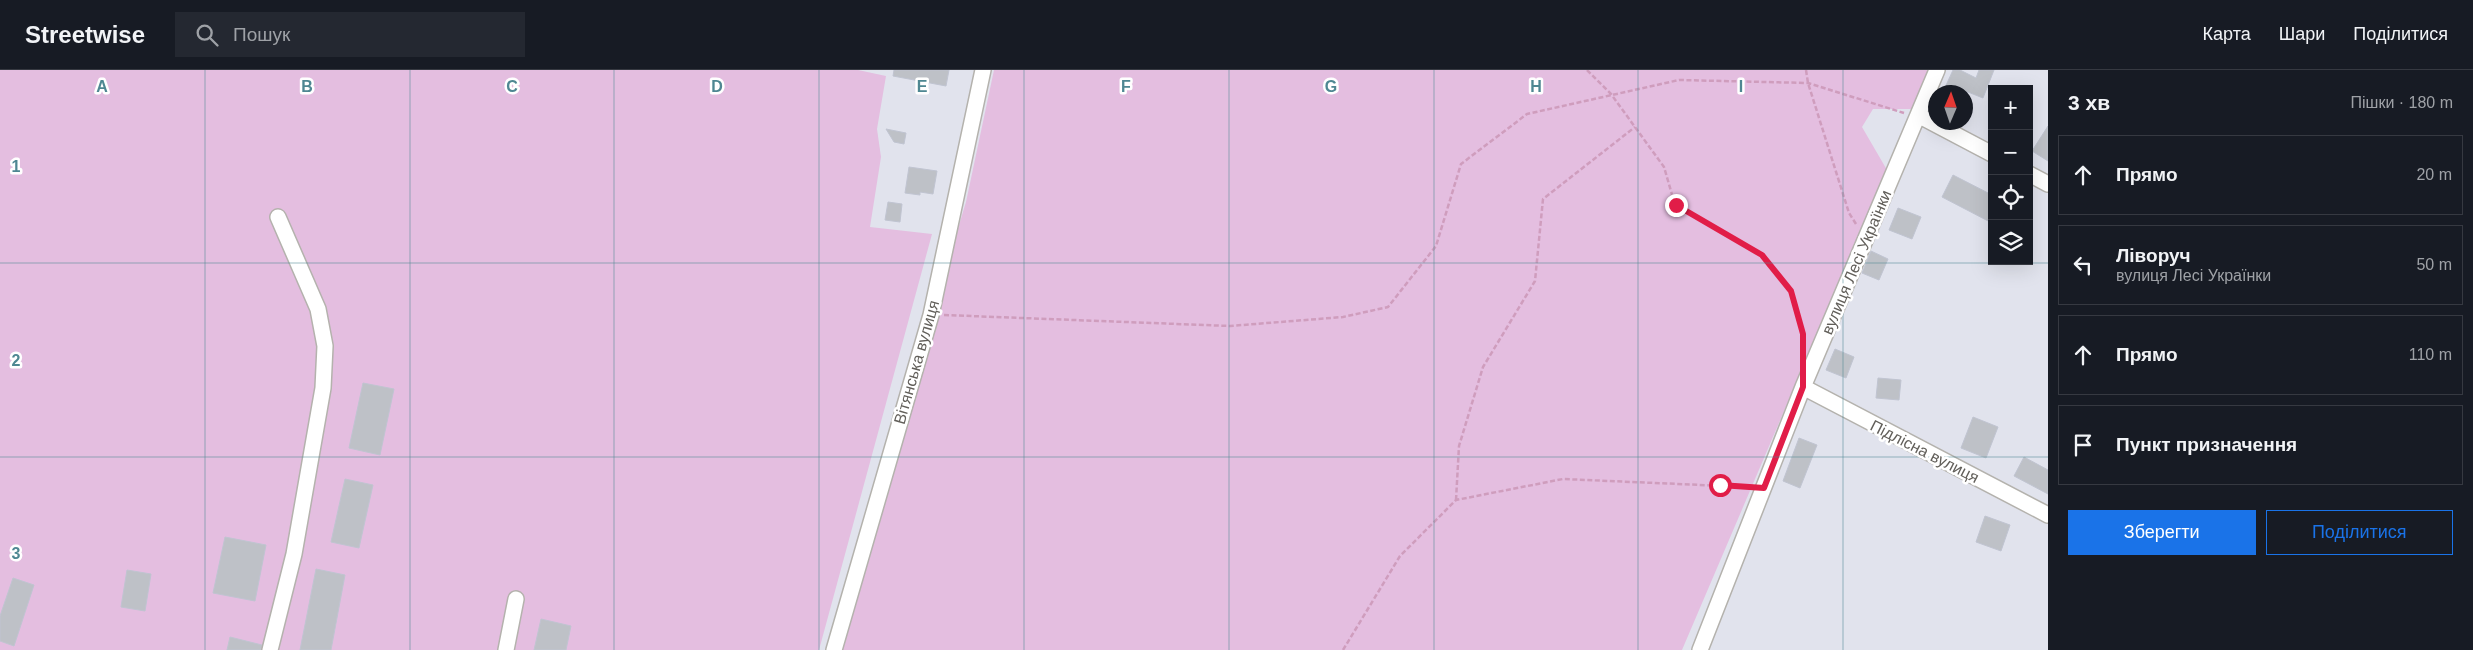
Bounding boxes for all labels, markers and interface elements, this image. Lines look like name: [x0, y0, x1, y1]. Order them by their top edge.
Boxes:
search box: [175, 12, 525, 57]
text: Streetwise: [25, 21, 145, 48]
icon: search: [193, 21, 221, 49]
text: Пошук: [233, 24, 290, 45]
text: Карта: [2203, 24, 2251, 44]
text: Шари: [2279, 24, 2325, 44]
text: Поділитися: [2353, 24, 2448, 44]
text: A: [96, 78, 108, 95]
text: B: [301, 78, 313, 95]
text: C: [506, 78, 518, 95]
text: D: [711, 78, 723, 95]
text: E: [917, 78, 928, 95]
text: F: [1121, 78, 1131, 95]
text: G: [1325, 78, 1337, 95]
text: H: [1530, 78, 1542, 95]
text: I: [1739, 78, 1743, 95]
north arrow: [1928, 85, 1973, 130]
map controls: [1988, 85, 2033, 265]
button: +: [1988, 85, 2033, 130]
text: 3 хв: [2068, 91, 2110, 114]
text: Пішки · 180 m: [2350, 94, 2453, 111]
button: −: [1988, 130, 2033, 175]
text: 1: [12, 158, 21, 175]
icon: ahead: [2069, 161, 2097, 189]
text: Прямо: [2116, 164, 2178, 185]
text: 20 m: [2416, 166, 2452, 183]
button: locate: [1988, 175, 2033, 220]
street label: вулиця Лесі Українки: [1818, 187, 1895, 337]
route end: [1665, 194, 1688, 217]
button: layers: [1988, 220, 2033, 265]
text: Ліворуч: [2116, 245, 2191, 266]
icon: left: [2069, 251, 2097, 279]
text: 50 m: [2416, 256, 2452, 273]
text: вулиця Лесі Українки: [2116, 267, 2271, 284]
street label: Вітянська вулиця: [891, 298, 942, 426]
icon: ahead: [2069, 341, 2097, 369]
text: Прямо: [2116, 344, 2178, 365]
text: 110 m: [2409, 346, 2452, 363]
text: 2: [12, 352, 21, 369]
street label: Підлісна вулиця: [1868, 417, 1982, 486]
icon: arrive: [2069, 431, 2097, 459]
text: Пункт призначення: [2116, 434, 2297, 455]
route start: [1709, 474, 1732, 497]
button: Зберегти: [2068, 510, 2256, 555]
button: Поділитися: [2266, 510, 2453, 555]
text: 3: [12, 545, 21, 562]

